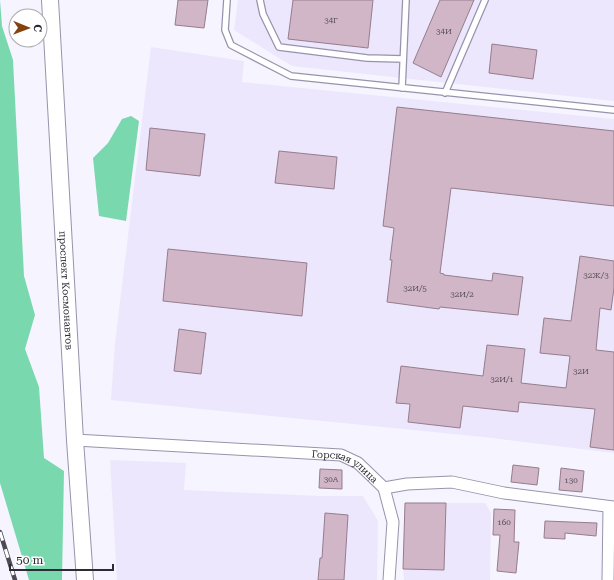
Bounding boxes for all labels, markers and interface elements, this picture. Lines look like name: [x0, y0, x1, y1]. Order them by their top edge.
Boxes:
north arrow: [8, 8, 48, 48]
house number: 34Г: [324, 16, 338, 25]
text: С: [31, 24, 44, 32]
house number: 34И: [436, 27, 452, 36]
street label: проспект Космонавтов: [58, 231, 75, 351]
house number: 32Ж/3: [583, 271, 609, 280]
house number: 32И/5: [403, 284, 427, 293]
house number: 32И/2: [450, 290, 474, 299]
house number: 32И: [573, 367, 589, 376]
house number: 32И/1: [490, 375, 514, 384]
street label: Горская улица: [311, 448, 381, 485]
house number: 30А: [324, 475, 339, 484]
house number: 130: [564, 476, 578, 485]
house number: 160: [497, 518, 511, 527]
scale bar: [10, 546, 113, 572]
text: 50 m: [16, 553, 43, 567]

